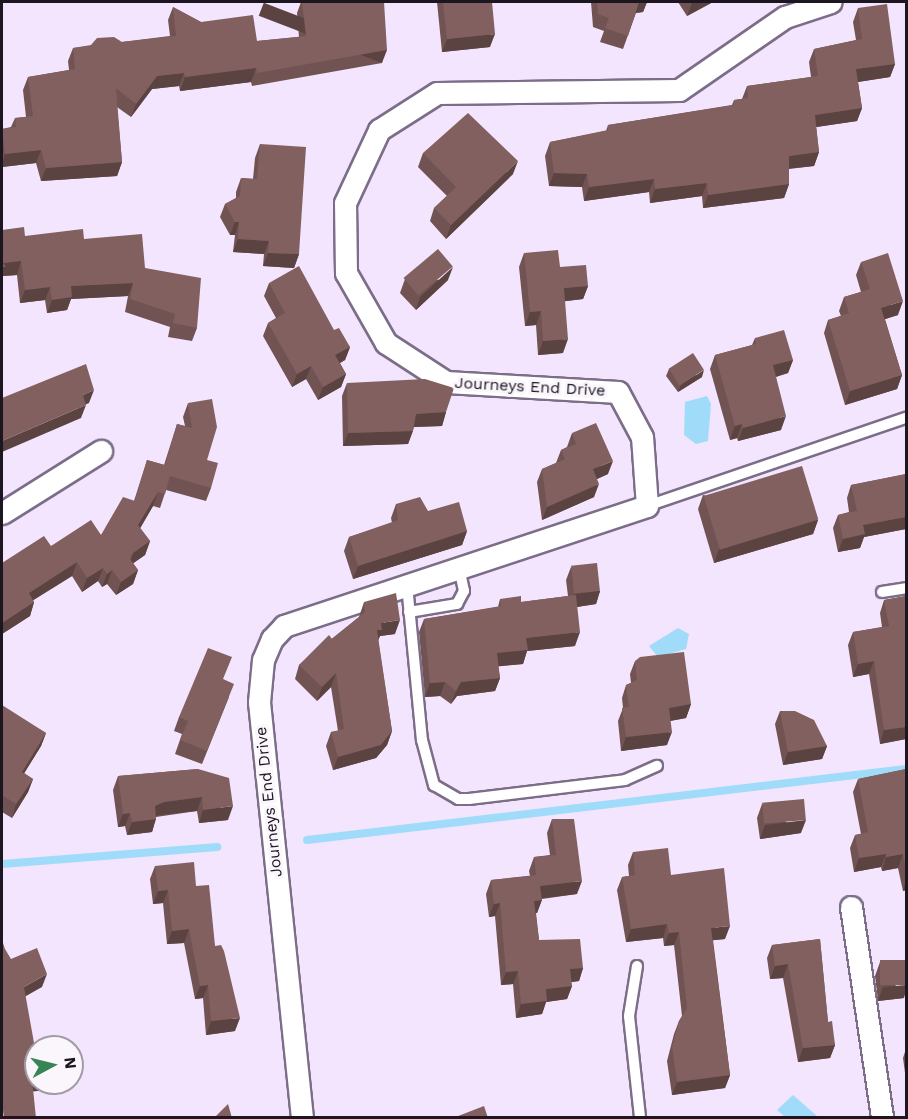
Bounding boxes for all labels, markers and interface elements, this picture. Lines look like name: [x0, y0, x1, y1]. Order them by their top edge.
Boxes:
street label: Journeys End Drive: [454, 373, 606, 401]
street label: Journeys End Drive: [252, 726, 286, 878]
north arrow: [24, 1035, 84, 1095]
text: N: [60, 1056, 81, 1070]

